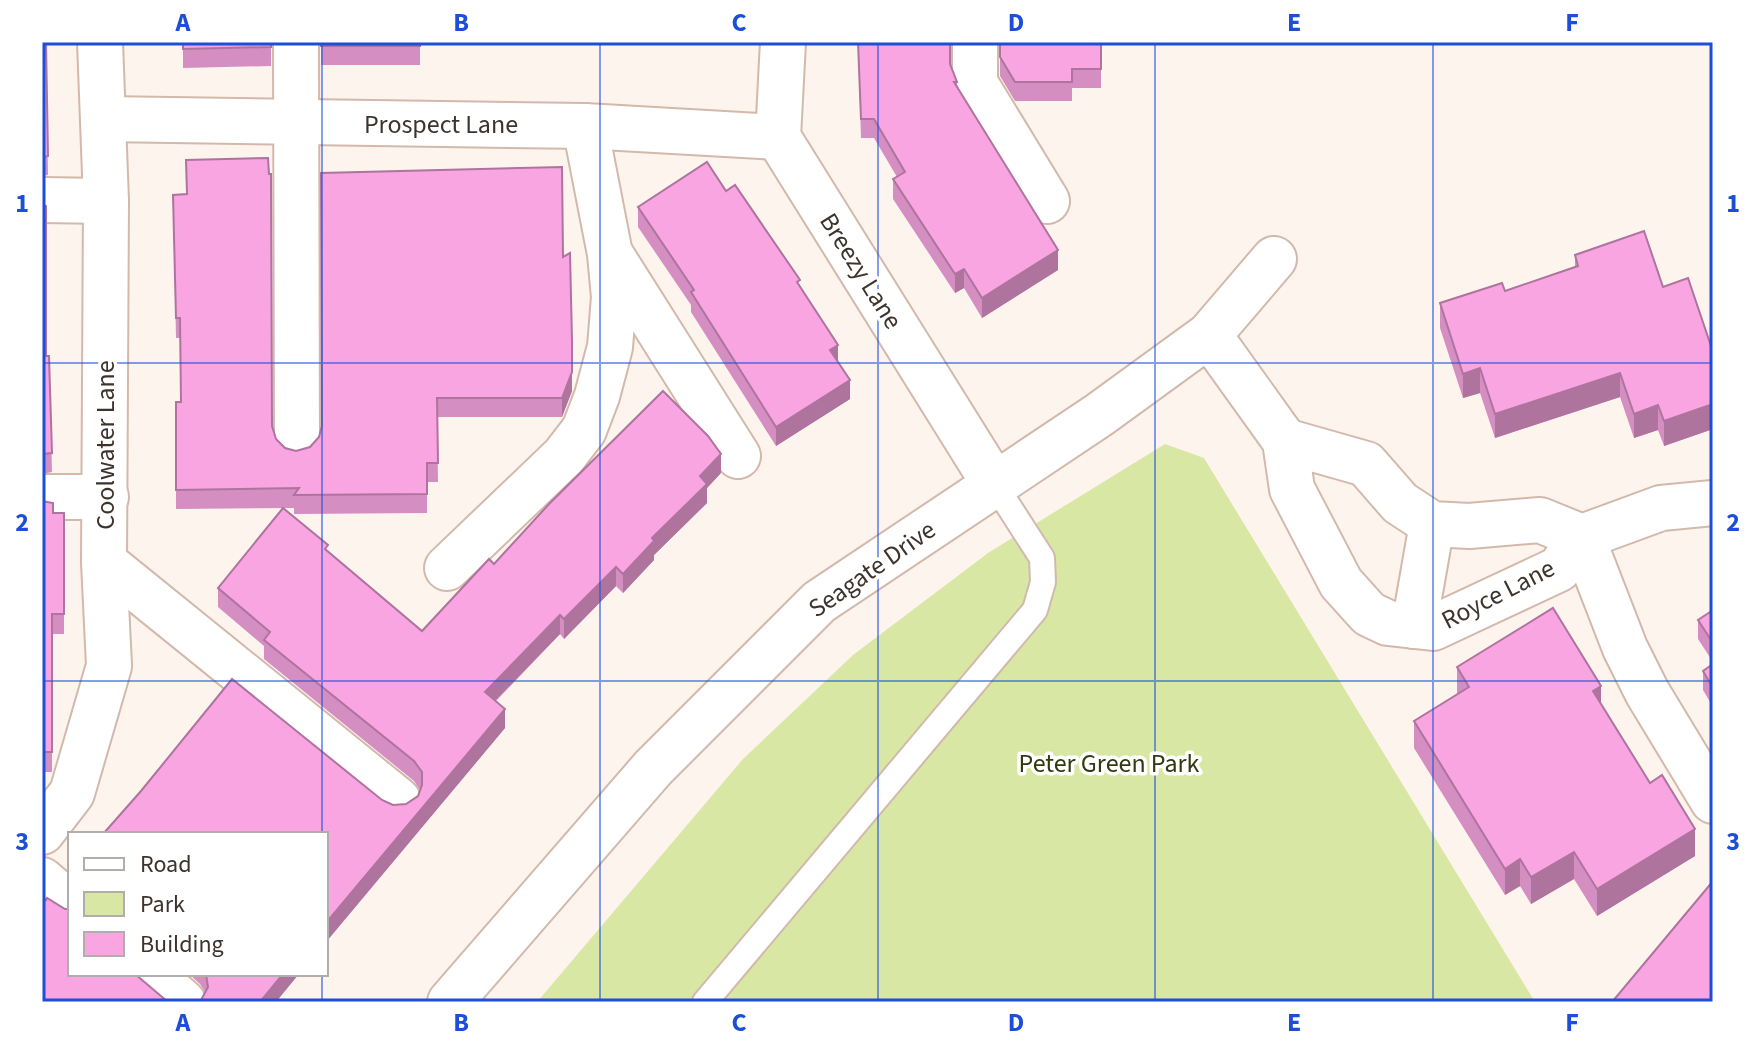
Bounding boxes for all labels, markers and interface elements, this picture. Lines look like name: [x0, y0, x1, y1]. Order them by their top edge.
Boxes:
text: A: [175, 4, 192, 41]
text: B: [453, 4, 469, 41]
text: C: [731, 4, 747, 41]
text: D: [1008, 4, 1024, 41]
text: E: [1287, 4, 1301, 41]
text: F: [1565, 4, 1579, 41]
street label: Prospect Lane: [364, 106, 518, 143]
text: 1: [15, 185, 29, 222]
text: 1: [1726, 185, 1740, 222]
street label: Breezy Lane: [811, 206, 911, 336]
street label: Coolwater Lane: [87, 360, 124, 530]
text: 2: [15, 504, 29, 541]
text: 2: [1726, 504, 1740, 541]
street label: Seagate Drive: [801, 511, 943, 627]
street label: Royce Lane: [1435, 550, 1561, 638]
park label: Peter Green Park: [1019, 745, 1200, 782]
text: 3: [15, 823, 29, 860]
text: 3: [1726, 823, 1740, 860]
legend: [68, 832, 328, 976]
text: Road: [140, 847, 192, 882]
text: Park: [140, 887, 185, 922]
text: Building: [140, 927, 224, 962]
text: A: [175, 1004, 192, 1041]
text: B: [453, 1004, 469, 1041]
text: C: [731, 1004, 747, 1041]
text: D: [1008, 1004, 1024, 1041]
text: E: [1287, 1004, 1301, 1041]
text: F: [1565, 1004, 1579, 1041]

